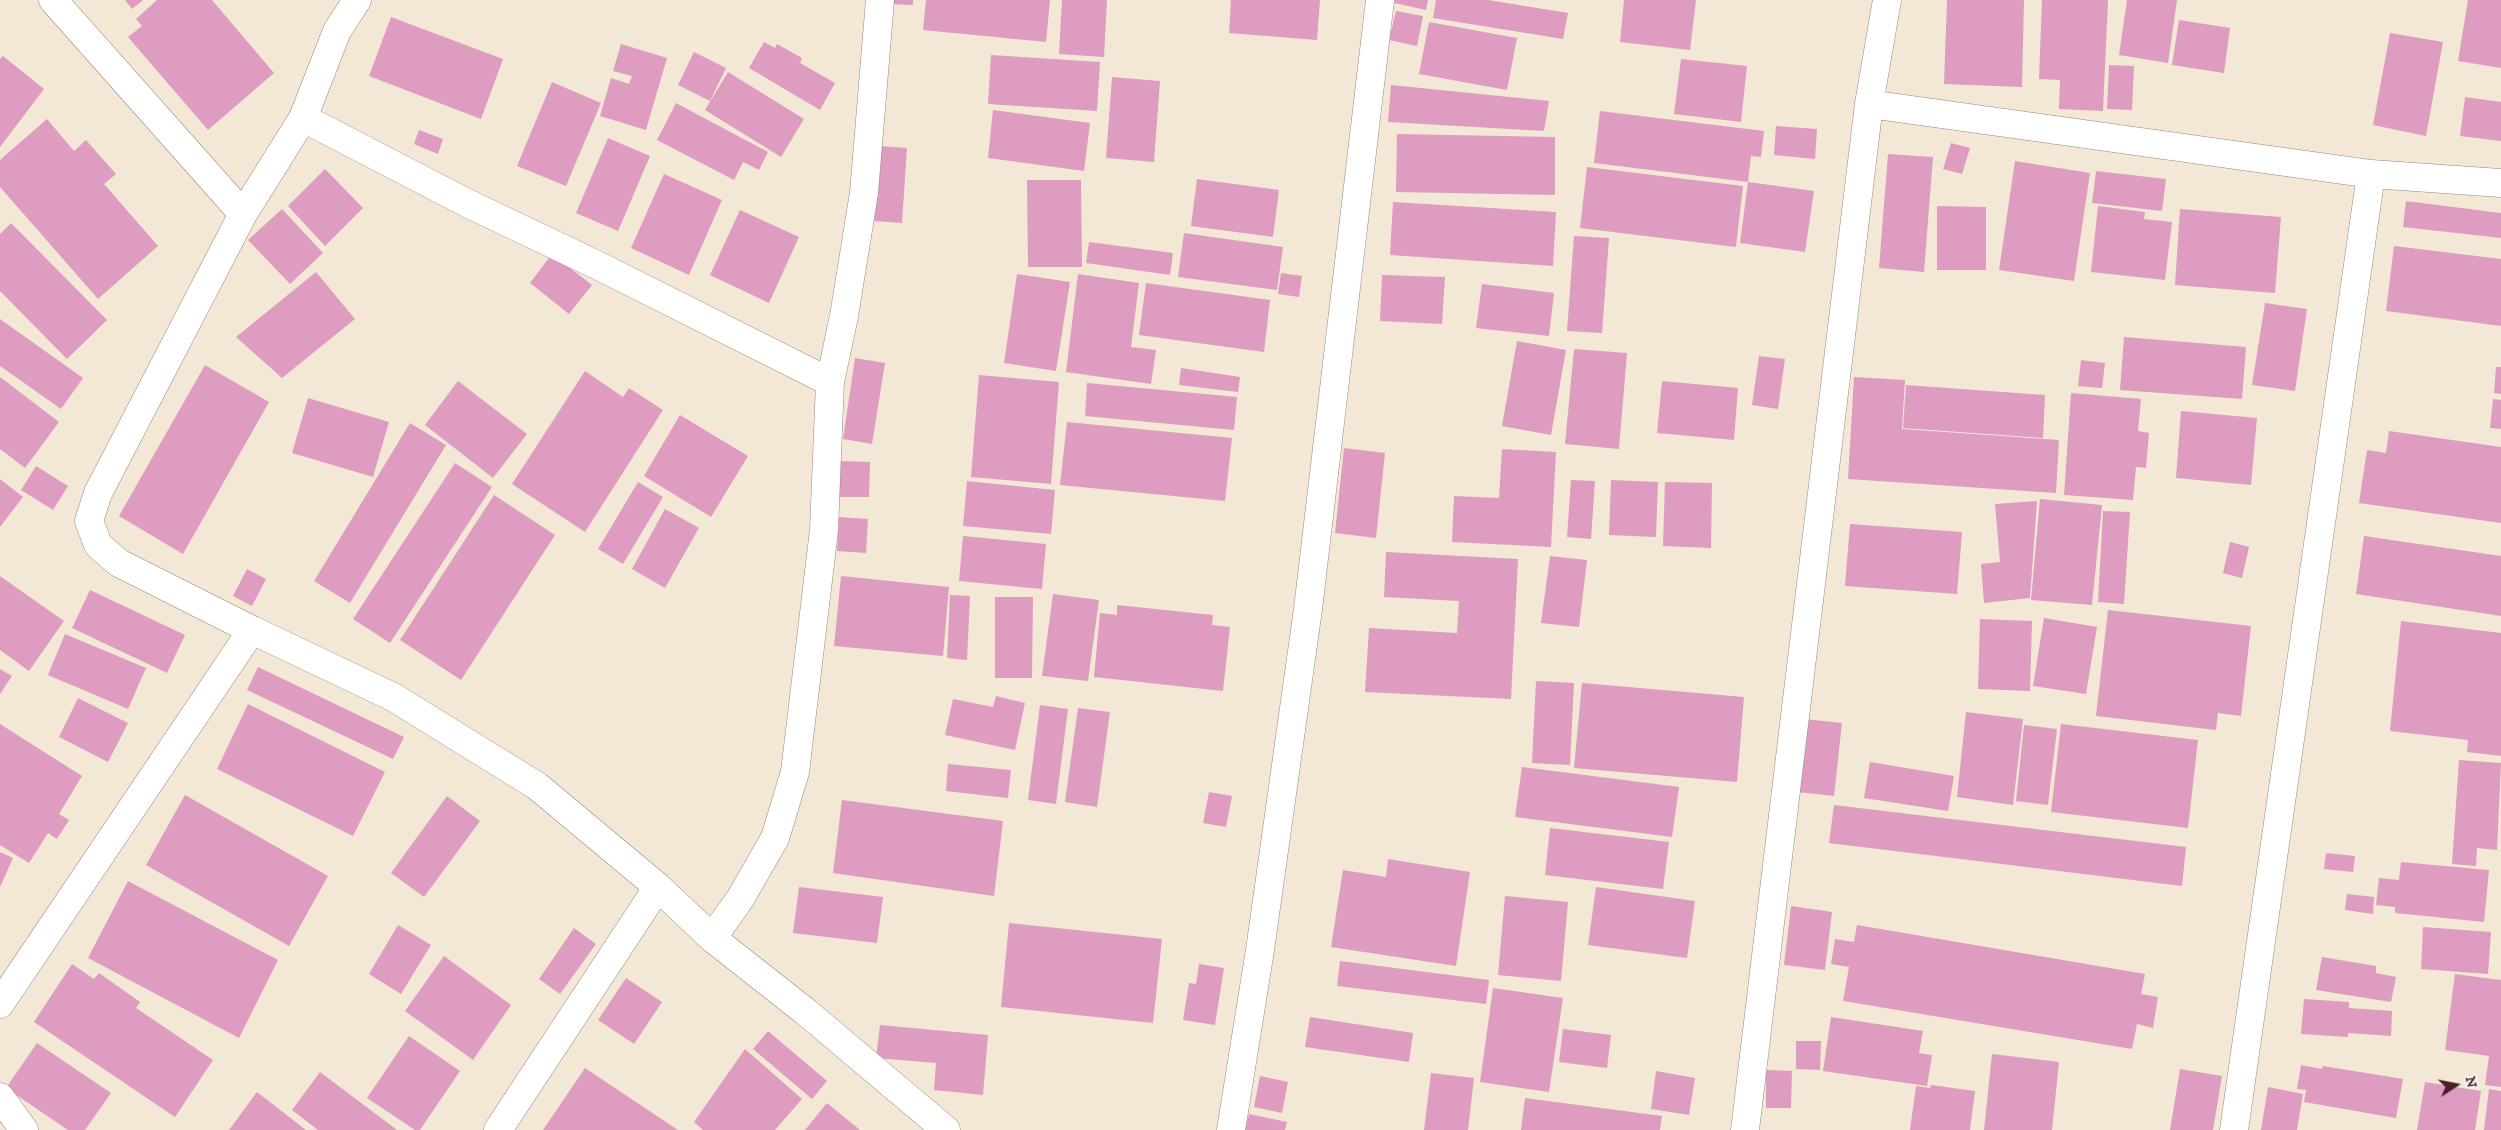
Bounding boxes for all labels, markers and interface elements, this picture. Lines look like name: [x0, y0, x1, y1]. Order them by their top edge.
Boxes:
north arrow: [2431, 1060, 2481, 1110]
text: N: [2461, 1075, 2481, 1089]

